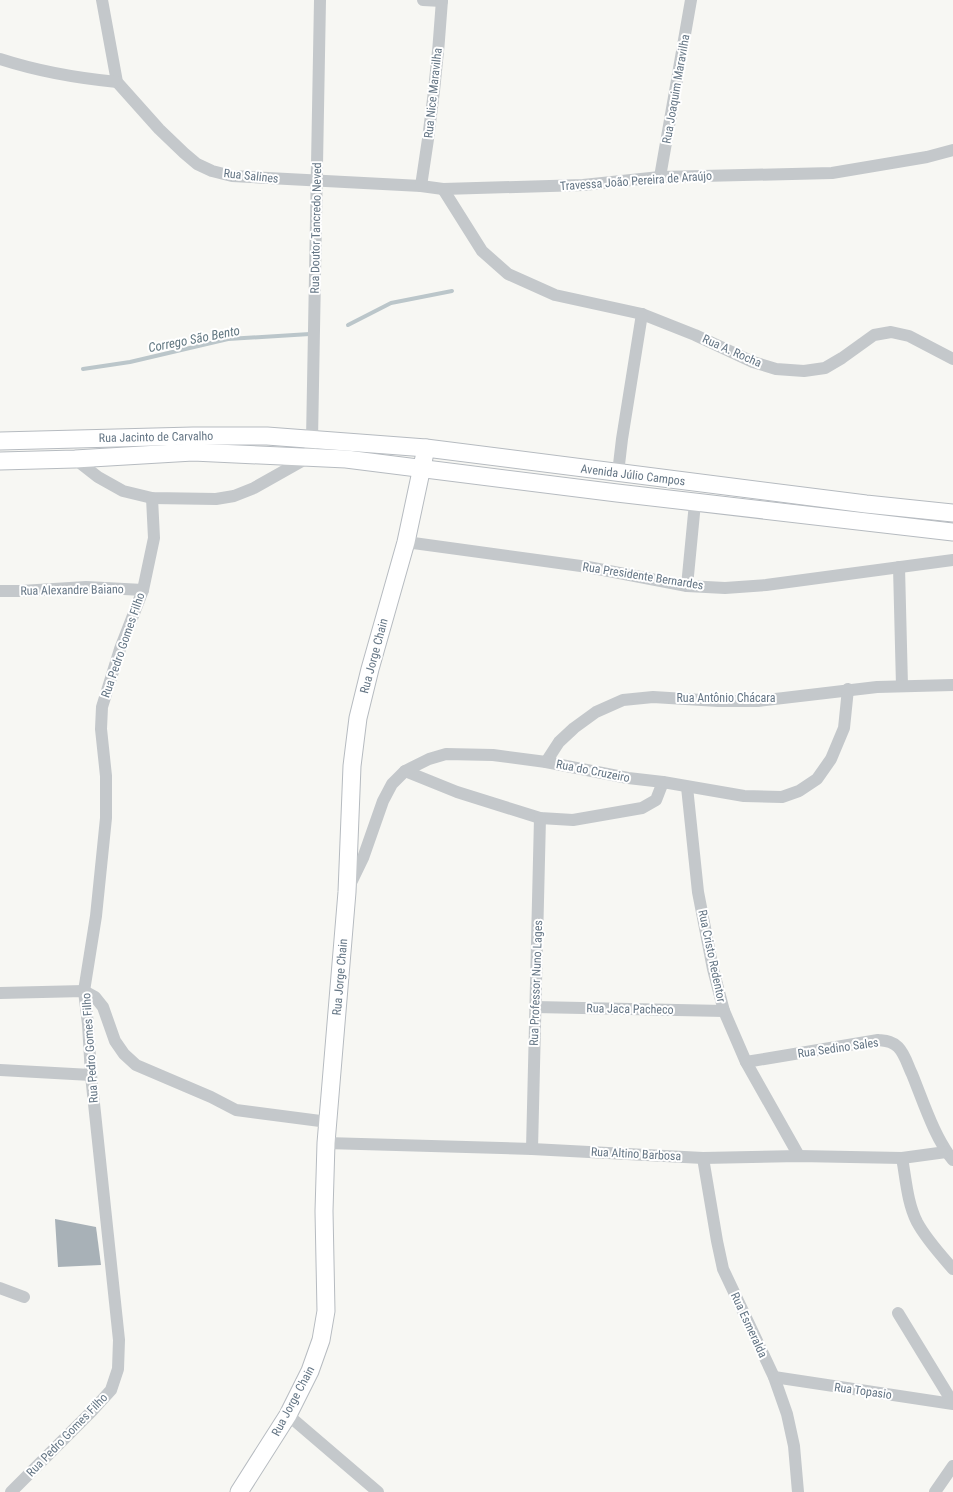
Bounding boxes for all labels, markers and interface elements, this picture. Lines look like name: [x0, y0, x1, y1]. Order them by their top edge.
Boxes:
street label: Rua Joaquim Maravilha: [659, 33, 693, 145]
street label: Rua Nice Maravilha: [421, 47, 445, 139]
street label: Rua Doutor Tancredo Neved: [308, 162, 324, 294]
street label: Rua Salines: [223, 166, 279, 186]
street label: Travessa João Pereira de Araújo: [560, 169, 712, 193]
water label: Corrego São Bento: [147, 323, 241, 355]
street label: Rua A. Rocha: [700, 332, 764, 370]
street label: Rua Jacinto de Carvalho: [99, 429, 213, 445]
street label: Avenida Júlio Campos: [580, 462, 686, 488]
street label: Rua Presidente Bernardes: [582, 560, 704, 592]
street label: Rua Alexandre Baiano: [20, 582, 124, 598]
street label: Rua Pedro Gomes Filho: [98, 591, 148, 699]
street label: Rua Jorge Chain: [357, 617, 391, 695]
street label: Rua Antônio Chácara: [676, 691, 776, 705]
street label: Rua do Cruzeiro: [555, 757, 631, 785]
street label: Rua Cristo Redentor: [695, 909, 729, 1004]
street label: Rua Professor Nuno Lages: [527, 920, 545, 1046]
street label: Rua Jorge Chain: [330, 938, 350, 1016]
street label: Rua Pedro Gomes Filho: [79, 993, 101, 1103]
street label: Rua Jaca Pacheco: [586, 1001, 674, 1017]
street label: Rua Sedino Sales: [797, 1035, 879, 1061]
street label: Rua Altino Barbosa: [591, 1145, 682, 1163]
street label: Rua Esmeralda: [728, 1290, 770, 1360]
street label: Rua Jorge Chain: [269, 1363, 317, 1438]
street label: Rua Topasio: [833, 1380, 893, 1402]
street label: Rua Pedro Gomes Filho: [24, 1390, 110, 1480]

